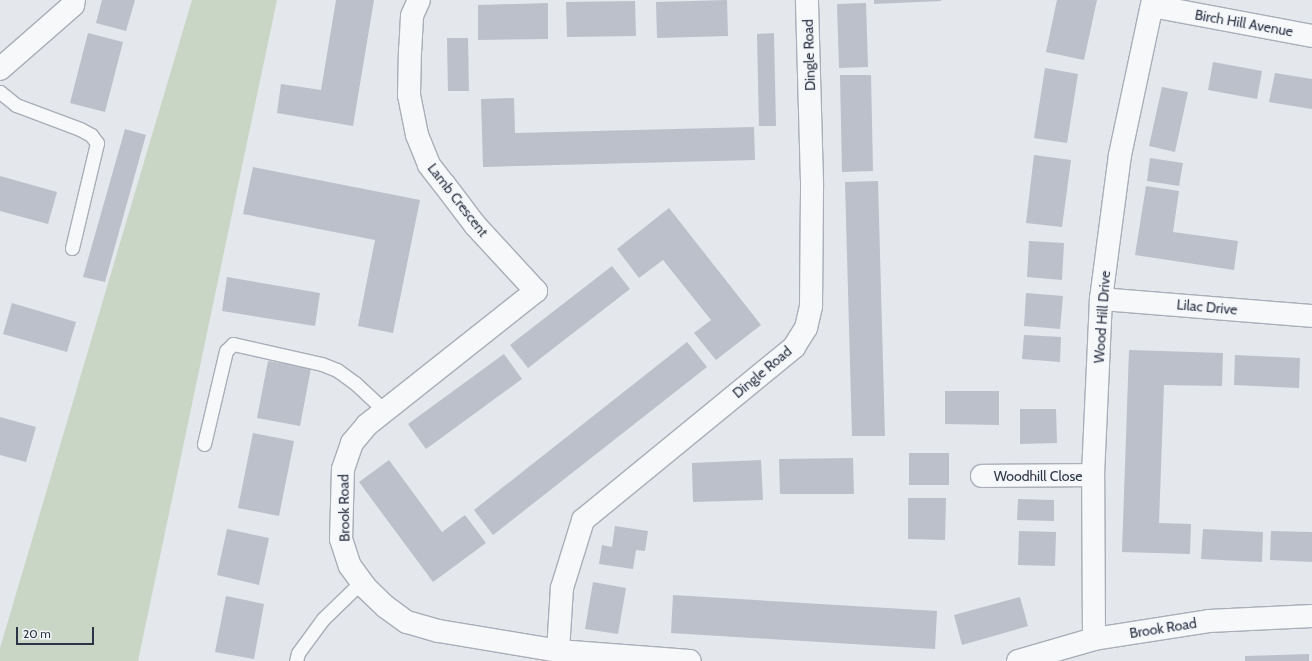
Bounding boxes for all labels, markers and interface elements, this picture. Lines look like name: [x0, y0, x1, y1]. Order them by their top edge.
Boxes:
street label: Birch Hill Avenue: [1194, 6, 1294, 40]
street label: Dingle Road: [799, 19, 819, 91]
street label: Lamb Crescent: [424, 160, 492, 240]
street label: Wood Hill Drive: [1090, 270, 1114, 364]
street label: Lilac Drive: [1176, 296, 1238, 318]
street label: Dingle Road: [729, 343, 795, 401]
street label: Woodhill Close: [994, 468, 1082, 484]
street label: Brook Road: [335, 474, 353, 542]
street label: Brook Road: [1128, 614, 1198, 642]
scale bar: [18, 619, 96, 645]
text: 20 m: [23, 626, 51, 641]

